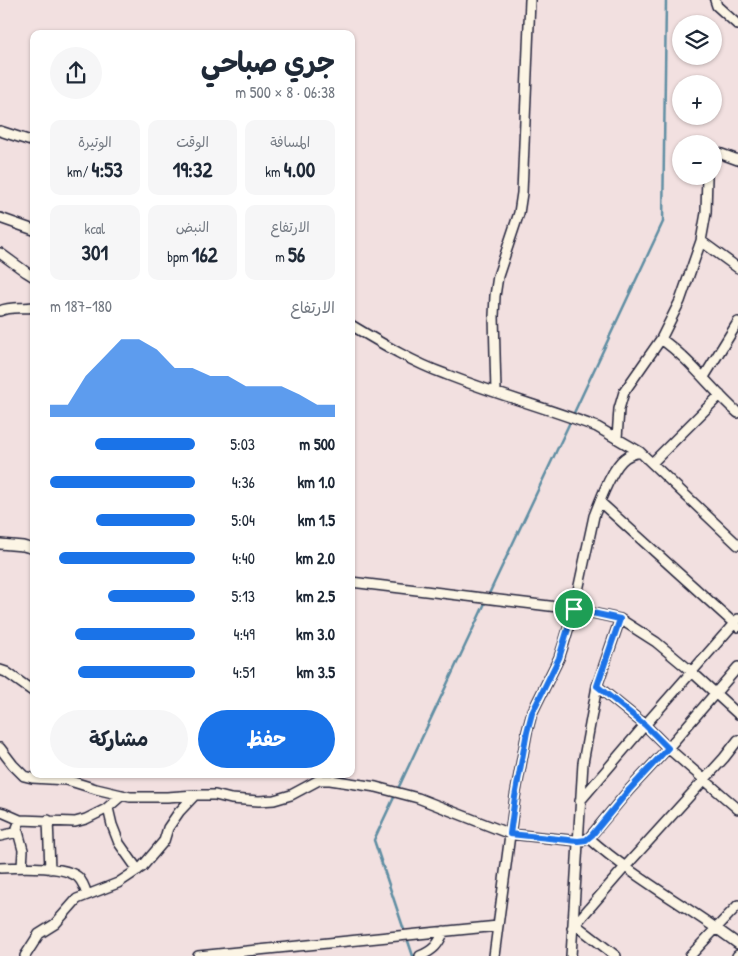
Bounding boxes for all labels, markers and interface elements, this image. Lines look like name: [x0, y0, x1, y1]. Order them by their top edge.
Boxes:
map controls: [672, 15, 722, 185]
button: layers: [672, 15, 722, 65]
text: جري صباحي: [201, 43, 335, 81]
button: share: [50, 47, 102, 99]
button: +: [672, 75, 722, 125]
text: 06:38 · 8 × 500 m: [235, 81, 335, 103]
text: الوتيرة: [78, 132, 112, 151]
text: الوقت: [176, 132, 209, 151]
text: المسافة: [270, 132, 310, 151]
button: −: [672, 135, 722, 185]
text: 4:53: [92, 155, 123, 184]
text: 19:32: [173, 155, 212, 184]
text: 4.00: [284, 155, 315, 184]
text: /km: [67, 162, 92, 181]
text: km: [265, 162, 284, 181]
text: النبض: [176, 217, 209, 236]
text: الارتفاع: [271, 217, 310, 236]
text: kcal: [85, 219, 105, 238]
text: 301: [82, 238, 108, 267]
text: 162: [192, 240, 218, 269]
text: 56: [288, 240, 305, 269]
text: bpm: [167, 247, 192, 266]
text: m: [275, 247, 288, 266]
text: 180–187 m: [50, 295, 112, 317]
text: الارتفاع: [290, 296, 335, 318]
text: 5:03: [230, 433, 255, 455]
text: 500 m: [299, 433, 335, 455]
text: 4:36: [232, 471, 255, 493]
text: 1.0 km: [297, 471, 335, 493]
text: 5:04: [231, 509, 255, 531]
text: 1.5 km: [298, 509, 335, 531]
text: 4:40: [232, 547, 255, 569]
text: 2.0 km: [296, 547, 335, 569]
text: 5:13: [232, 585, 255, 607]
text: 2.5 km: [296, 585, 335, 607]
pin: [553, 588, 595, 630]
icon: arrive: [560, 595, 588, 623]
text: 4:49: [233, 623, 255, 645]
text: 3.0 km: [296, 623, 335, 645]
text: 4:51: [233, 661, 255, 683]
text: 3.5 km: [296, 661, 335, 683]
button: مشاركة: [50, 710, 188, 768]
button: حفظ: [198, 710, 335, 768]

